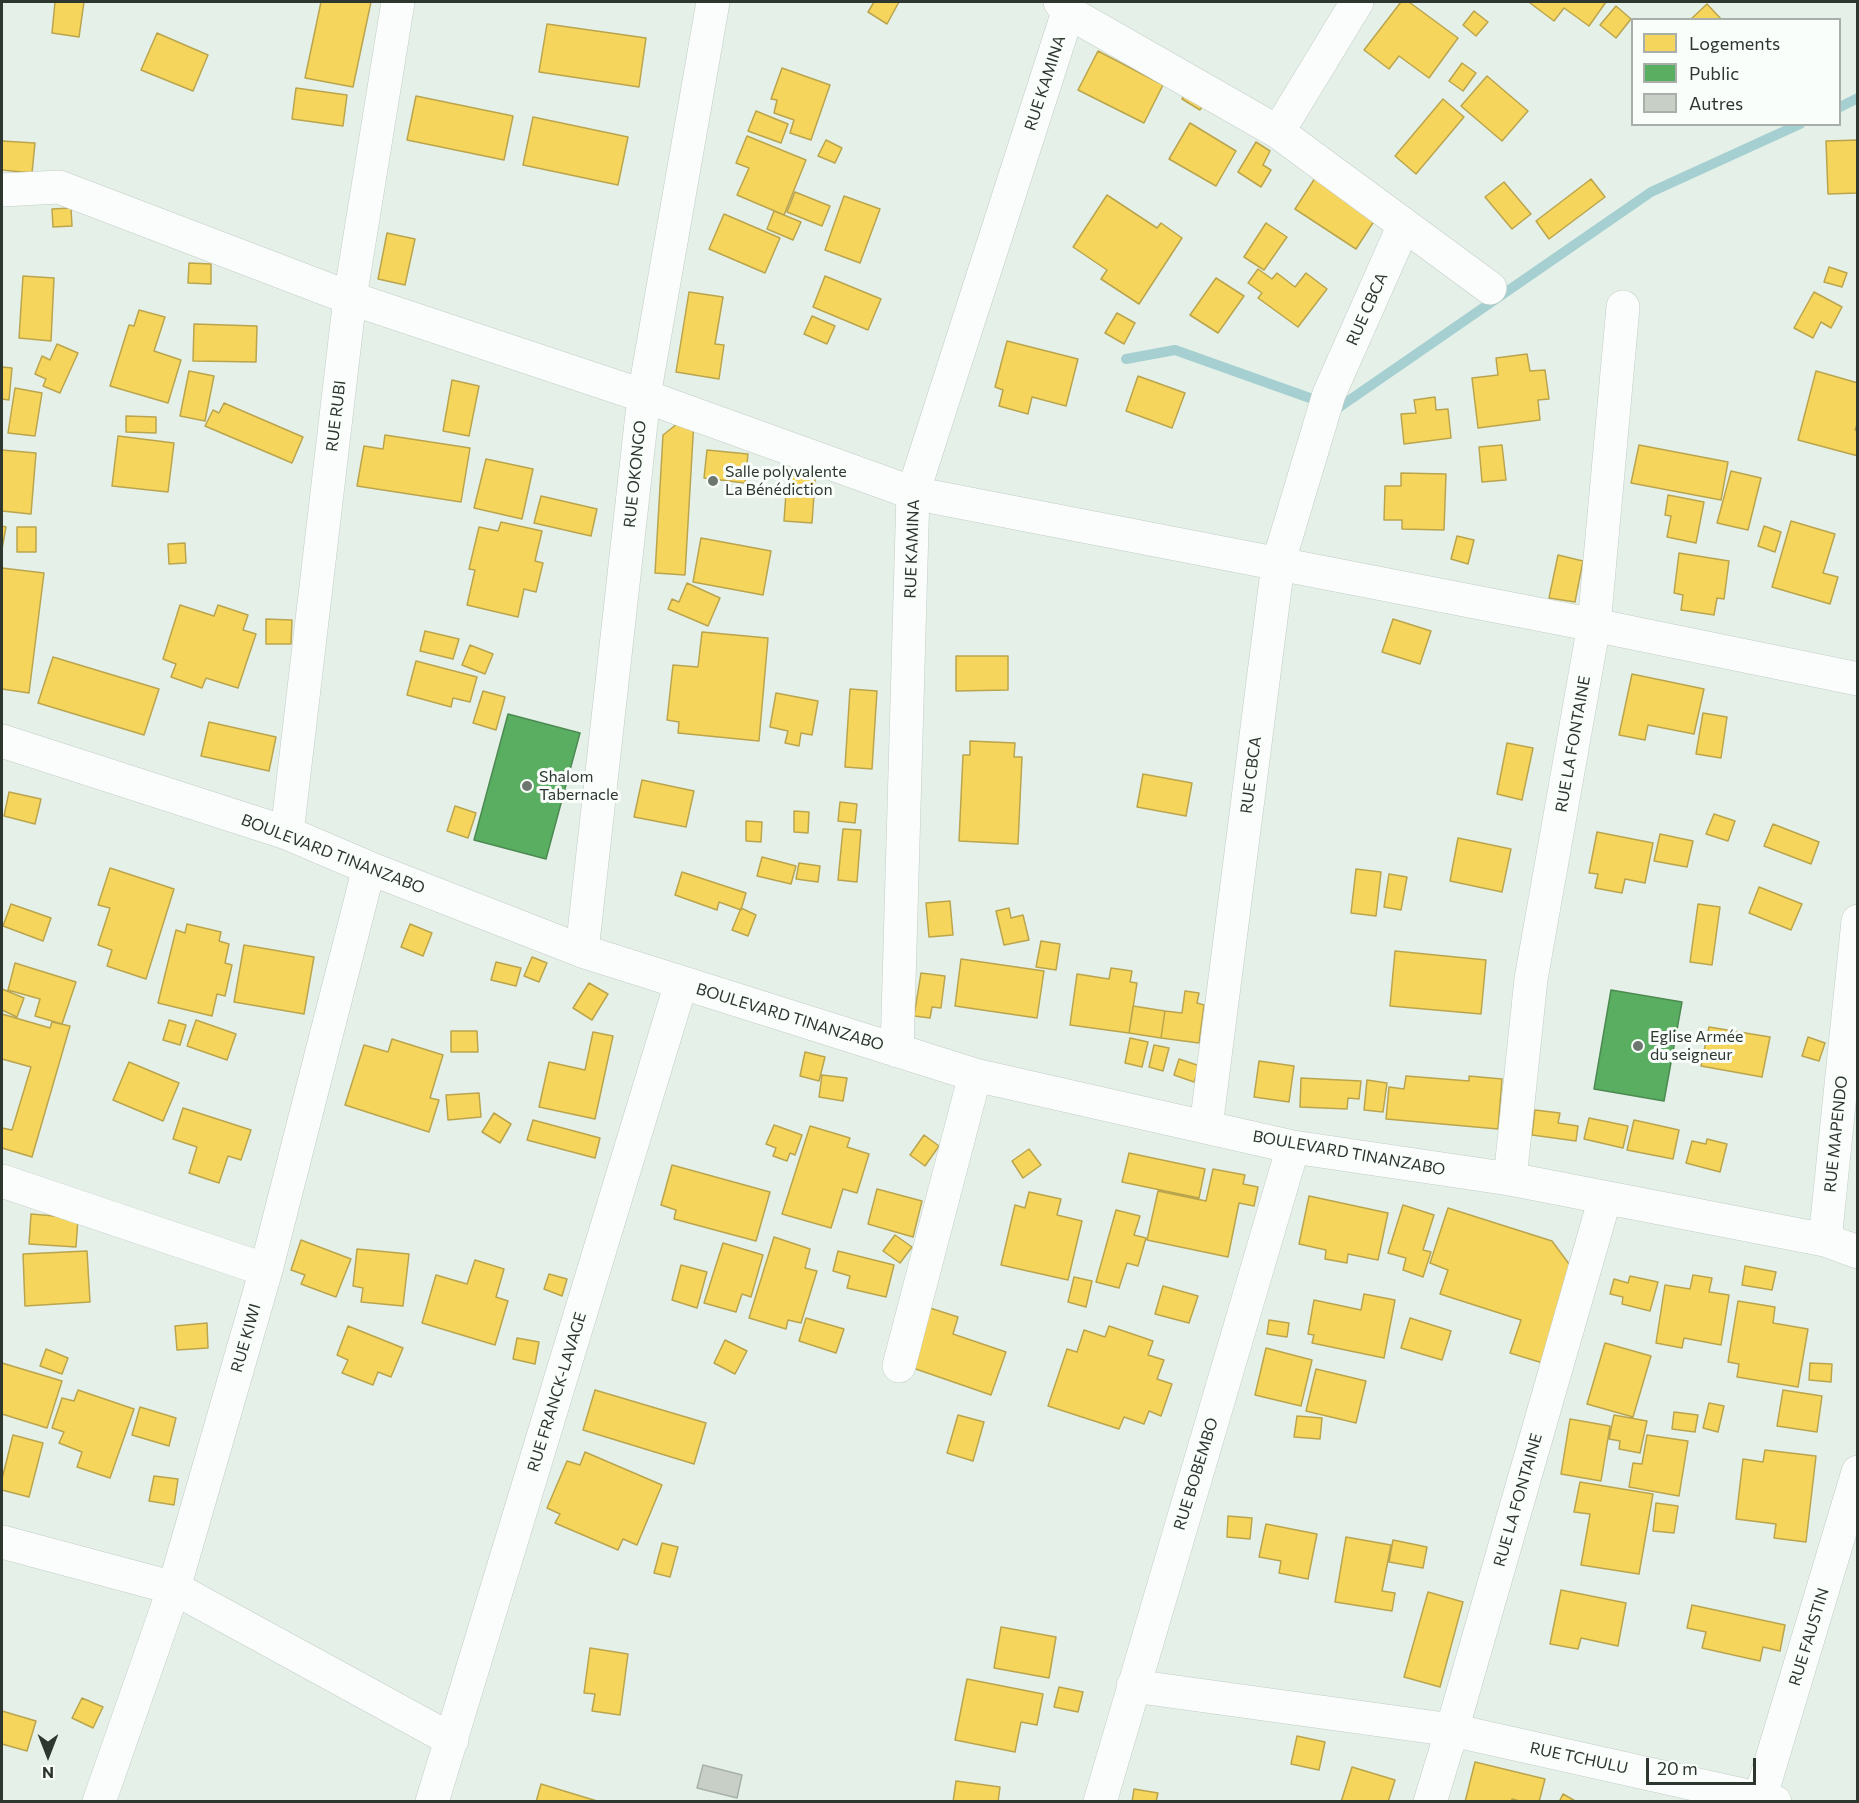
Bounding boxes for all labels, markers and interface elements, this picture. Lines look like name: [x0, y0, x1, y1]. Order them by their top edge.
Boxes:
legend: [1631, 18, 1841, 126]
text: Logements: [1689, 32, 1780, 54]
street label: RUE KAMINA: [1021, 33, 1069, 133]
text: Public: [1689, 62, 1739, 84]
text: Autres: [1689, 92, 1743, 114]
street label: RUE CBCA: [1342, 269, 1392, 349]
street label: RUE RUBI: [322, 379, 350, 453]
street label: RUE OKONGO: [620, 419, 650, 529]
place label: Salle polyvalente La Bénédiction: [725, 462, 847, 500]
marker: Salle polyvalente La Bénédiction: [706, 474, 720, 488]
street label: RUE KAMINA: [901, 499, 923, 599]
street label: RUE LA FONTAINE: [1552, 674, 1594, 814]
street label: RUE CBCA: [1237, 735, 1265, 815]
place label: Shalom Tabernacle: [539, 767, 618, 805]
marker: Shalom Tabernacle: [520, 779, 534, 793]
street label: BOULEVARD TINANZABO: [238, 810, 428, 898]
street label: BOULEVARD TINANZABO: [694, 979, 886, 1055]
place label: Eglise Armée du seigneur: [1650, 1027, 1743, 1065]
marker: Eglise Armée du seigneur: [1631, 1039, 1645, 1053]
street label: RUE MAPENDO: [1820, 1075, 1852, 1193]
street label: BOULEVARD TINANZABO: [1251, 1127, 1447, 1179]
street label: RUE KIWI: [227, 1301, 265, 1375]
street label: RUE FRANCK-LAVAGE: [524, 1310, 590, 1474]
street label: RUE BOBEMBO: [1170, 1415, 1222, 1533]
street label: RUE LA FONTAINE: [1490, 1431, 1546, 1569]
street label: RUE FAUSTIN: [1785, 1586, 1833, 1688]
north arrow: [18, 1725, 78, 1785]
street label: RUE TCHULU: [1528, 1738, 1630, 1778]
scale bar: [1649, 1746, 1758, 1784]
text: 20 m: [1657, 1757, 1698, 1779]
text: N: [42, 1764, 54, 1783]

